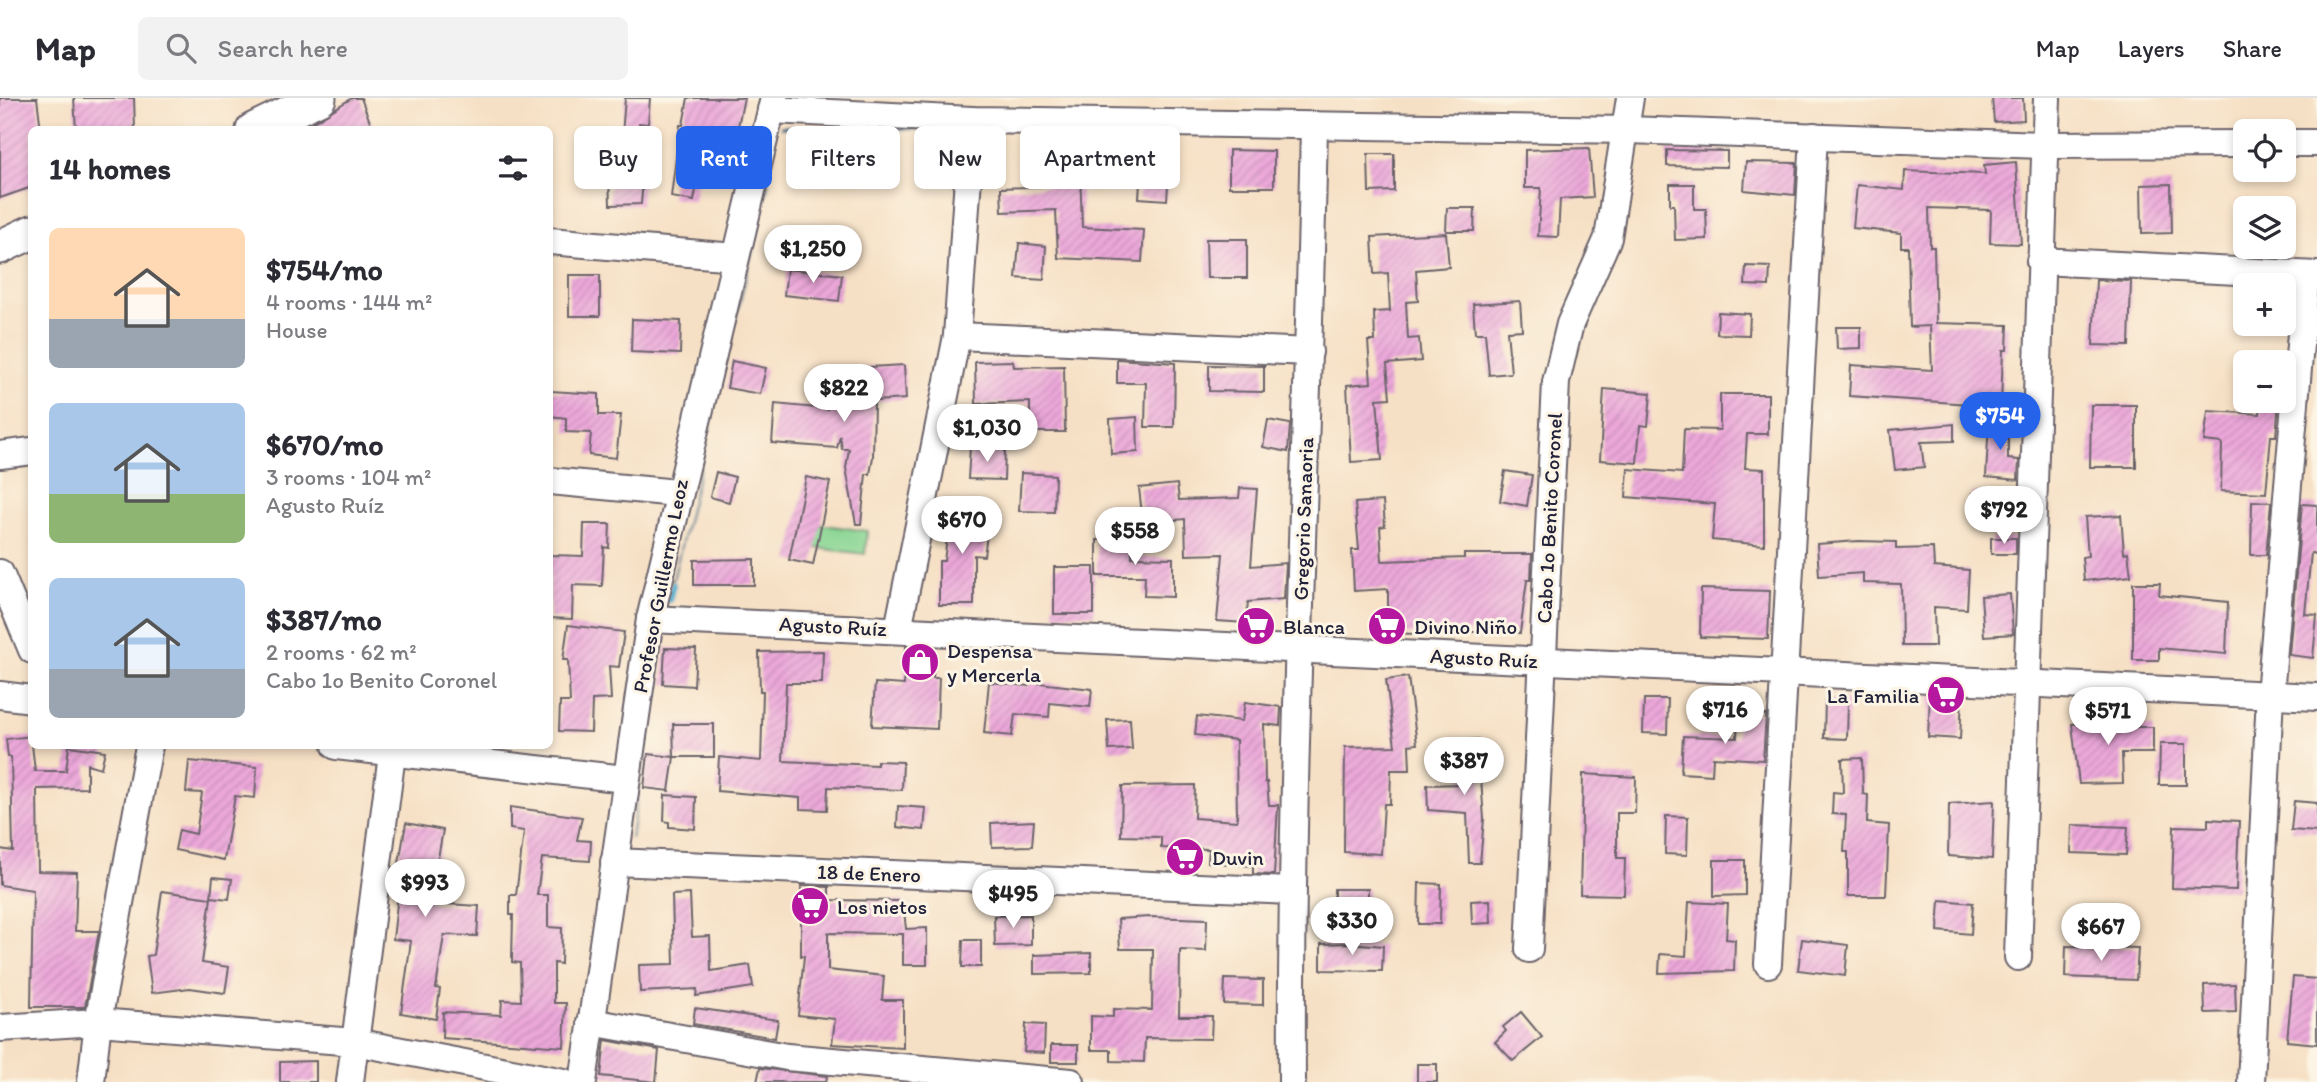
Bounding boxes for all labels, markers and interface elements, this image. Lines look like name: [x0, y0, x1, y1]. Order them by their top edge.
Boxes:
search box: [138, 17, 628, 80]
text: Map: [35, 29, 96, 68]
icon: search: [162, 29, 200, 67]
text: Search here: [218, 32, 348, 64]
text: Map: [2036, 34, 2080, 63]
text: Layers: [2118, 34, 2185, 63]
text: Share: [2223, 34, 2282, 63]
map controls: [2233, 119, 2296, 413]
button: locate: [2233, 119, 2296, 182]
chip: Buy: [574, 126, 662, 189]
chip: Rent: [676, 126, 772, 189]
chip: Filters: [786, 126, 900, 189]
chip: New: [914, 126, 1006, 189]
chip: Apartment: [1020, 126, 1180, 189]
icon: filters: [494, 149, 532, 187]
text: 14 homes: [49, 150, 171, 187]
button: layers: [2233, 196, 2296, 259]
pin: $1,250: [756, 226, 870, 285]
text: $1,250: [780, 234, 846, 262]
text: $754/mo: [266, 251, 383, 288]
icon: home: [105, 256, 189, 340]
button: +: [2233, 273, 2296, 336]
text: 4 rooms · 144 m²: [266, 288, 432, 316]
text: House: [266, 316, 328, 344]
button: −: [2233, 350, 2296, 413]
pin: $822: [803, 364, 885, 424]
text: $822: [820, 373, 868, 401]
pin: $754: [1959, 392, 2041, 452]
text: $754: [1976, 401, 2024, 429]
pin: $1,030: [930, 404, 1044, 464]
street label: Cabo 1o Benito Coronel: [1531, 412, 1567, 624]
text: $1,030: [953, 413, 1021, 441]
text: $670/mo: [266, 426, 384, 463]
icon: home: [105, 431, 189, 515]
street label: Gregorio Sanaoria: [1288, 437, 1318, 601]
text: 3 rooms · 104 m²: [266, 463, 431, 491]
street label: Profesor Guillermo Leoz: [627, 477, 693, 695]
pin: $792: [1963, 486, 2045, 546]
text: Agusto Ruíz: [266, 491, 384, 519]
text: $792: [1980, 495, 2028, 523]
pin: $670: [921, 496, 1003, 556]
text: $670: [937, 505, 987, 533]
pin: $558: [1094, 508, 1176, 567]
text: $558: [1111, 516, 1159, 544]
text: $387/mo: [266, 601, 382, 638]
supermarket icon: Blanca: [1235, 605, 1277, 647]
supermarket icon: Divino Niño: [1366, 605, 1408, 647]
icon: home: [105, 606, 189, 690]
street label: Agusto Ruíz: [778, 611, 888, 641]
place label: Blanca: [1283, 614, 1345, 639]
place label: Divino Niño: [1414, 614, 1517, 639]
text: 2 rooms · 62 m²: [266, 638, 417, 666]
place label: Despensa y Mercerla: [947, 638, 1041, 687]
shop icon: Despensa y Mercerla: [899, 641, 941, 683]
street label: Agusto Ruíz: [1429, 643, 1539, 673]
text: Cabo 1o Benito Coronel: [266, 666, 497, 694]
supermarket icon: La Familia: [1925, 674, 1967, 716]
place label: La Familia: [1827, 683, 1919, 708]
pin: $716: [1684, 686, 1766, 746]
pin: $571: [2067, 688, 2149, 747]
text: $716: [1702, 695, 1748, 723]
text: $571: [2085, 696, 2131, 724]
pin: $387: [1423, 738, 1505, 797]
text: $387: [1440, 746, 1488, 774]
supermarket icon: Duvin: [1164, 836, 1206, 878]
place label: Duvin: [1212, 845, 1264, 870]
street label: 18 de Enero: [817, 859, 921, 887]
pin: $993: [384, 860, 466, 919]
text: $993: [401, 868, 449, 896]
pin: $495: [972, 870, 1054, 930]
text: $495: [988, 879, 1038, 907]
supermarket icon: Los nietos: [789, 885, 831, 927]
place label: Los nietos: [837, 894, 927, 919]
pin: $330: [1311, 898, 1393, 957]
pin: $667: [2060, 904, 2142, 963]
text: $330: [1327, 906, 1377, 934]
text: $667: [2077, 912, 2125, 940]

